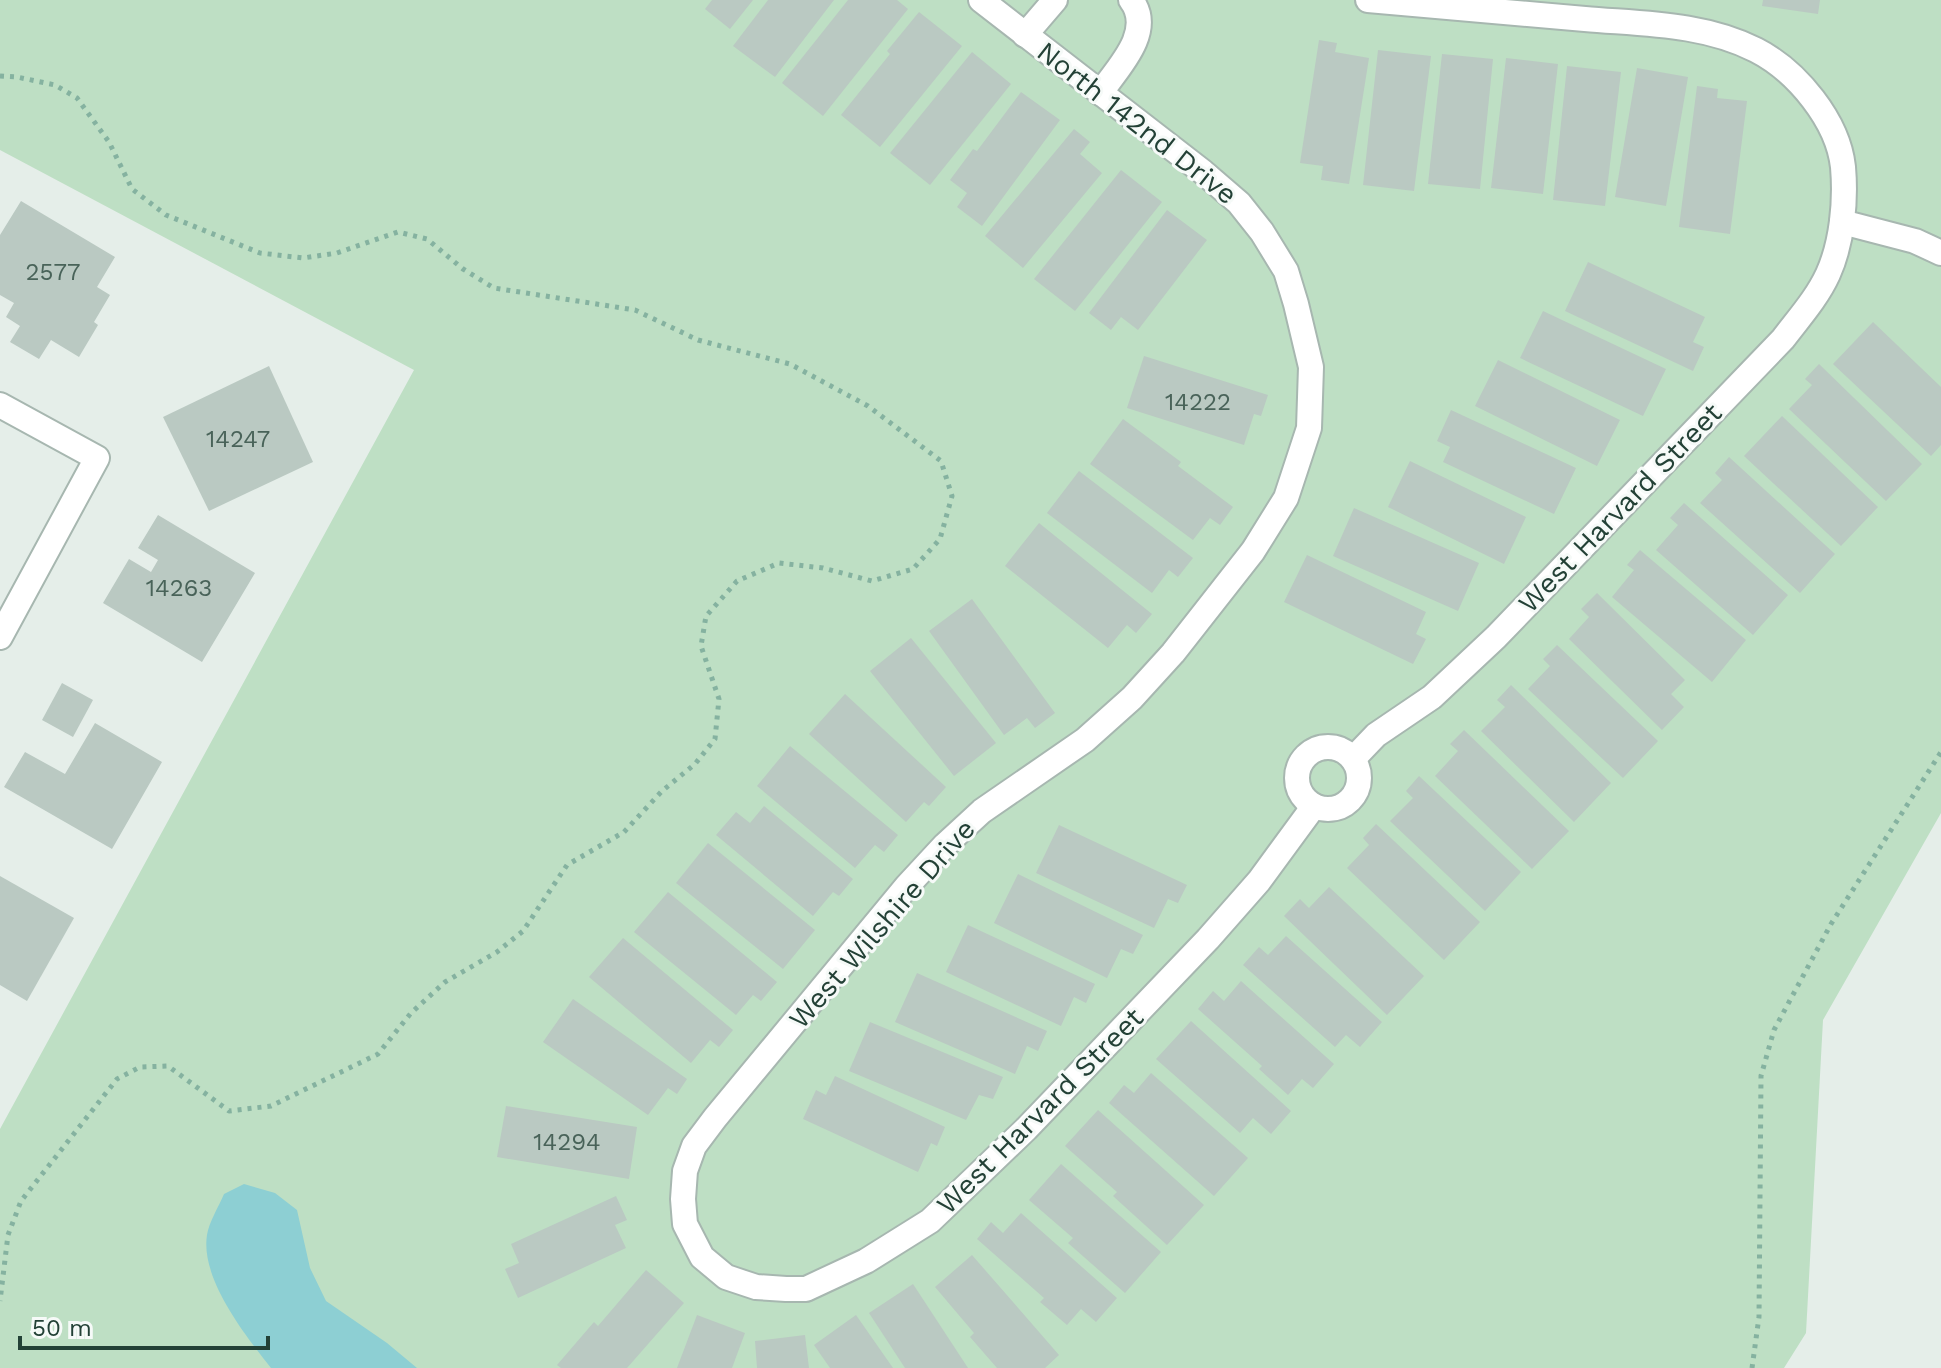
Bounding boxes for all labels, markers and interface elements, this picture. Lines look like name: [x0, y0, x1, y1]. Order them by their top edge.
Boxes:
street label: North 142nd Drive: [1031, 35, 1243, 211]
house number: 2577: [26, 258, 80, 286]
house number: 14222: [1165, 388, 1231, 416]
street label: West Harvard Street: [1511, 396, 1729, 620]
house number: 14247: [206, 425, 270, 453]
house number: 14263: [146, 574, 212, 602]
street label: West Wilshire Drive: [782, 813, 982, 1035]
street label: West Harvard Street: [930, 1001, 1150, 1221]
house number: 14294: [533, 1128, 601, 1156]
scale bar: [20, 1300, 268, 1350]
text: 50 m: [32, 1314, 92, 1342]

